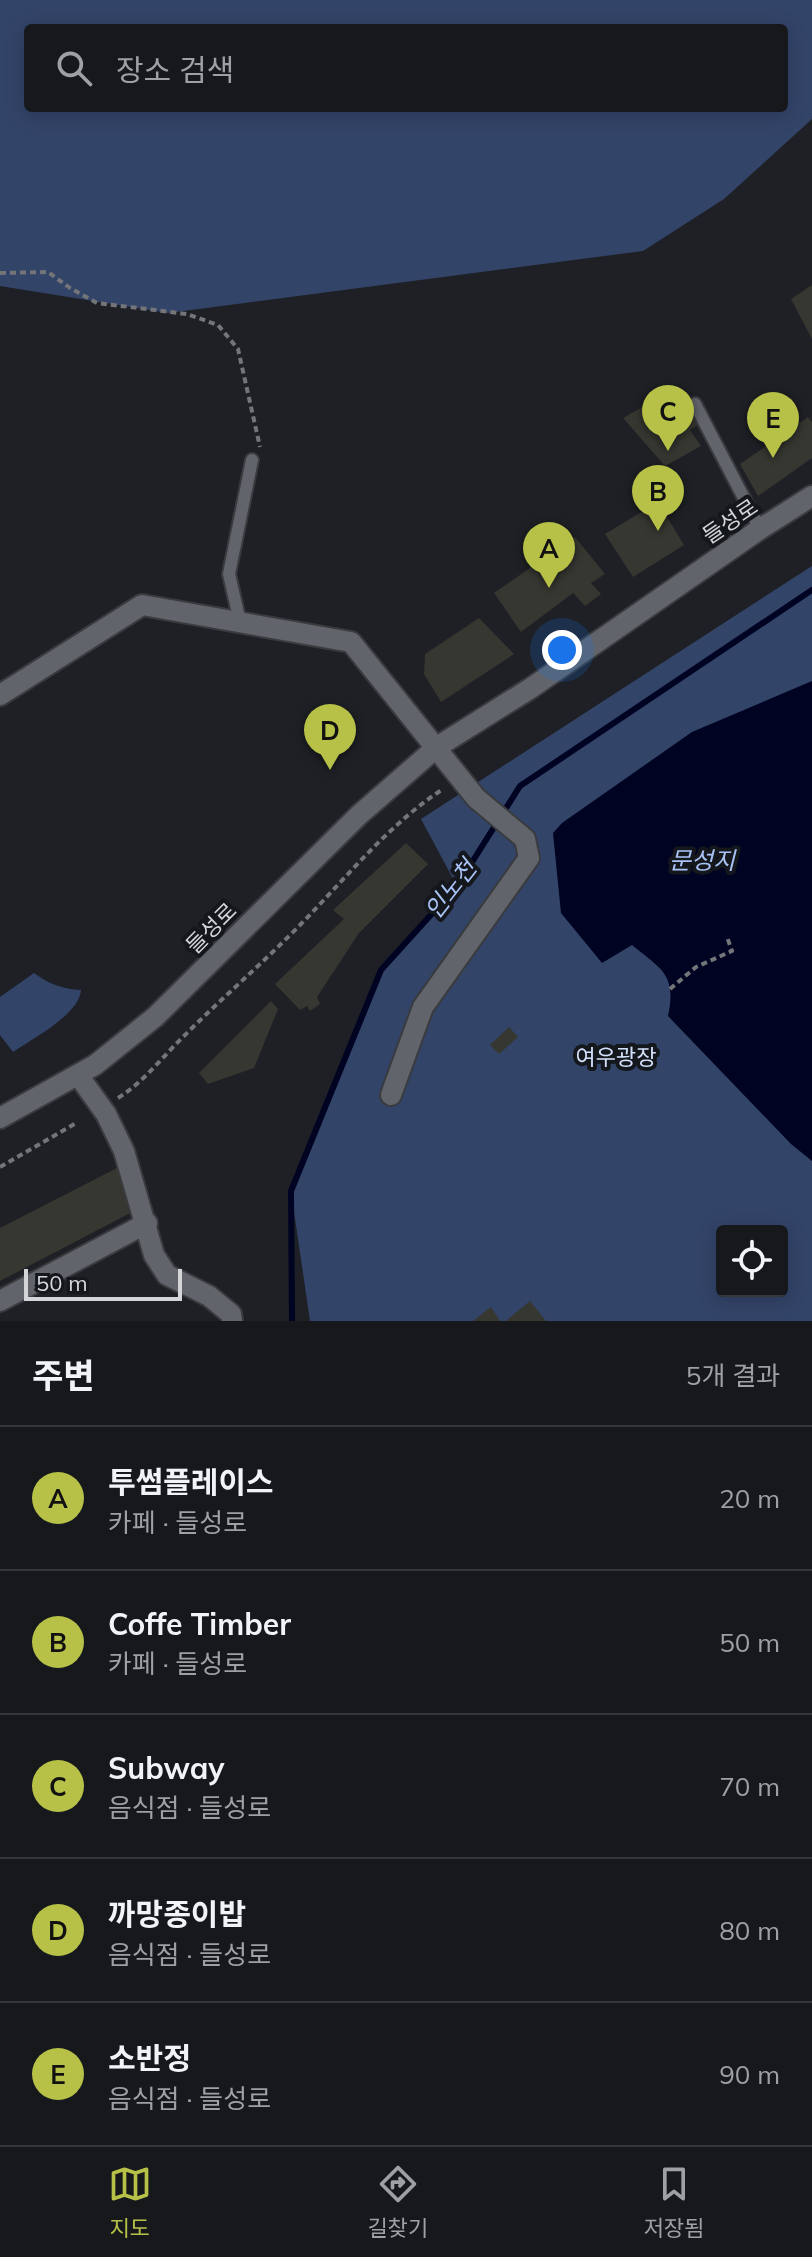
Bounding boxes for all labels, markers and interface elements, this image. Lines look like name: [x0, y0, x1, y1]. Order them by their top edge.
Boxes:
search box: [24, 24, 788, 112]
icon: search: [52, 46, 96, 90]
text: 장소 검색: [116, 51, 234, 89]
pin: C: [642, 385, 694, 451]
pin: E: [747, 392, 799, 458]
pin: B: [632, 465, 684, 531]
street label: 들성로: [697, 492, 763, 550]
pin: A: [523, 522, 575, 588]
your location: [542, 630, 582, 670]
pin: D: [304, 704, 356, 770]
water label: 문성지: [669, 845, 737, 875]
water label: 인노천: [418, 851, 484, 924]
street label: 들성로: [180, 897, 242, 959]
park label: 여우광장: [576, 1043, 656, 1071]
map controls: [716, 1225, 788, 1297]
button: locate: [716, 1225, 788, 1297]
scale bar: [24, 1265, 182, 1301]
text: 50 m: [36, 1269, 87, 1297]
text: 주변: [32, 1354, 95, 1397]
text: 5개 결과: [686, 1359, 780, 1392]
text: 투썸플레이스: [108, 1463, 274, 1501]
text: A: [48, 1482, 68, 1515]
text: 20 m: [719, 1482, 780, 1515]
text: 카페 · 들성로: [108, 1506, 247, 1539]
text: Coffe Timber: [108, 1605, 291, 1643]
text: B: [49, 1626, 67, 1659]
text: 50 m: [719, 1626, 780, 1659]
text: 카페 · 들성로: [108, 1647, 247, 1680]
text: Subway: [108, 1749, 224, 1787]
text: C: [49, 1770, 67, 1803]
text: 70 m: [719, 1770, 780, 1803]
text: 음식점 · 들성로: [108, 1791, 271, 1824]
text: 까망종이밥: [108, 1895, 246, 1933]
text: D: [48, 1914, 68, 1947]
text: 80 m: [719, 1914, 780, 1947]
text: 음식점 · 들성로: [108, 1938, 271, 1971]
text: 소반정: [108, 2039, 191, 2077]
text: E: [50, 2058, 66, 2091]
text: 90 m: [719, 2058, 780, 2091]
text: 음식점 · 들성로: [108, 2082, 271, 2115]
tab: 지도: [108, 2162, 152, 2242]
tab: 길찾기: [367, 2162, 428, 2242]
tab: 저장됨: [643, 2162, 704, 2242]

